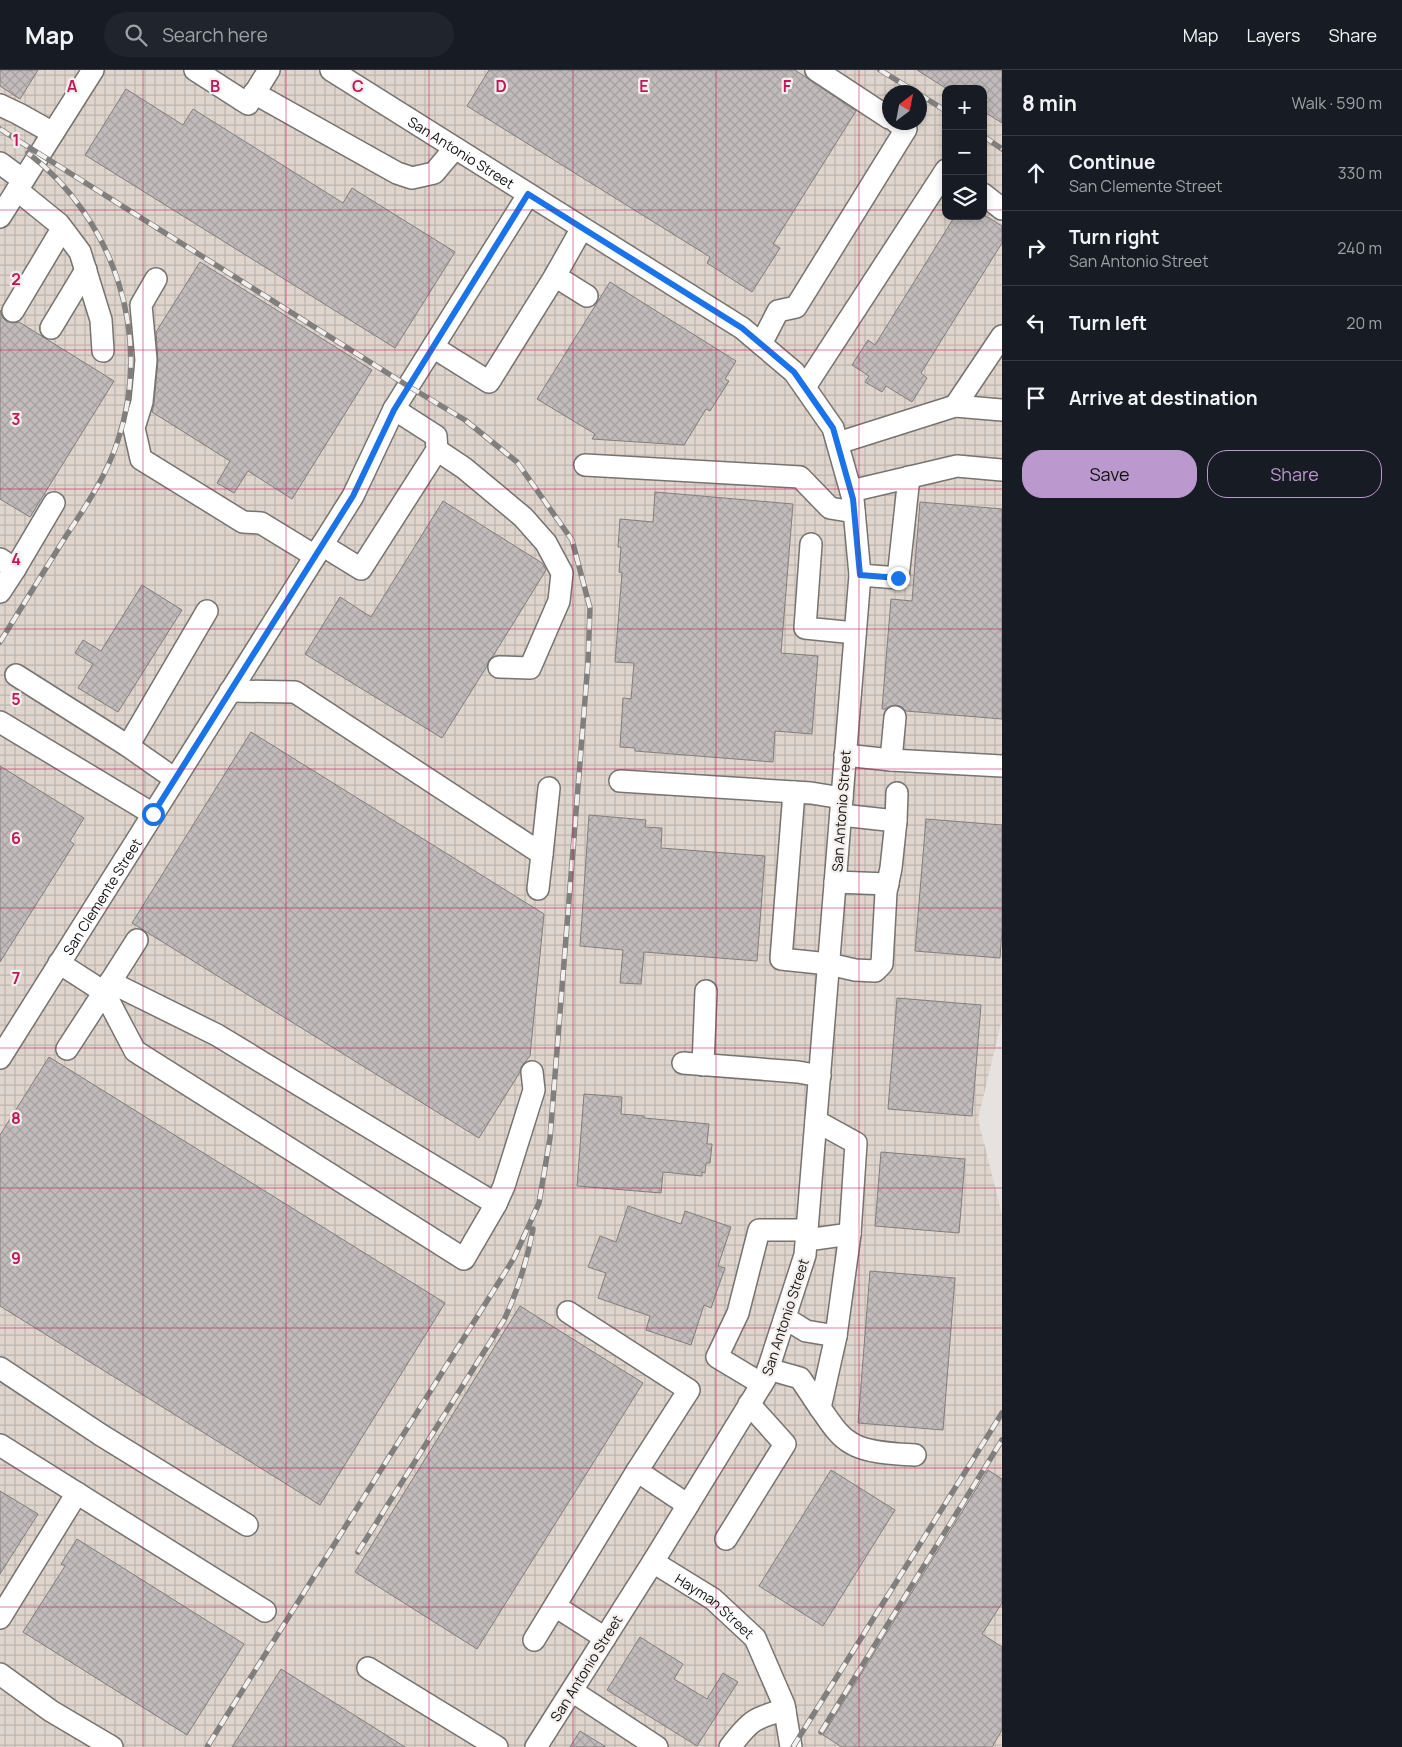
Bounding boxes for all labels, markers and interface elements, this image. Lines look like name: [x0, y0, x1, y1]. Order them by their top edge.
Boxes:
search box: [104, 12, 454, 57]
text: Map: [25, 18, 74, 51]
icon: search: [122, 21, 150, 49]
text: Search here: [162, 22, 268, 48]
text: Map: [1183, 23, 1218, 47]
text: Layers: [1246, 23, 1300, 47]
text: Share: [1328, 23, 1377, 47]
text: A: [67, 75, 78, 97]
text: B: [210, 75, 220, 97]
text: C: [352, 75, 364, 97]
text: D: [495, 75, 507, 97]
text: E: [639, 75, 649, 97]
text: F: [783, 75, 792, 97]
north arrow: [882, 85, 927, 130]
map controls: [942, 85, 987, 220]
button: +: [942, 85, 987, 130]
text: 8 min: [1022, 89, 1077, 117]
text: Walk · 590 m: [1291, 92, 1382, 114]
street label: San Antonio Street: [405, 111, 519, 193]
text: 1: [12, 129, 20, 151]
button: −: [942, 130, 987, 175]
text: Continue: [1069, 149, 1155, 175]
icon: ahead: [1022, 159, 1050, 187]
text: 330 m: [1338, 162, 1382, 184]
button: layers: [942, 175, 987, 220]
text: San Clemente Street: [1069, 175, 1223, 197]
text: Turn right: [1069, 224, 1159, 250]
icon: right: [1022, 234, 1050, 262]
text: 240 m: [1337, 237, 1382, 259]
text: San Antonio Street: [1069, 250, 1209, 272]
text: 2: [11, 268, 21, 290]
icon: left: [1022, 309, 1050, 337]
text: Turn left: [1069, 310, 1147, 336]
text: 20 m: [1346, 312, 1382, 334]
icon: arrive: [1022, 384, 1050, 412]
text: Arrive at destination: [1069, 385, 1258, 411]
text: 3: [11, 408, 21, 430]
button: Save: [1022, 450, 1197, 498]
button: Share: [1207, 450, 1382, 498]
text: 4: [11, 548, 21, 570]
route end: [887, 567, 910, 590]
text: 5: [11, 688, 21, 710]
street label: San Antonio Street: [827, 749, 855, 873]
route start: [142, 803, 165, 826]
text: 6: [11, 827, 21, 849]
street label: San Clemente Street: [58, 834, 146, 958]
text: 7: [12, 967, 20, 989]
text: 8: [11, 1107, 21, 1129]
text: 9: [11, 1247, 21, 1269]
street label: San Antonio Street: [757, 1256, 813, 1378]
street label: Hayman Street: [672, 1569, 759, 1643]
street label: San Antonio Street: [546, 1611, 627, 1725]

